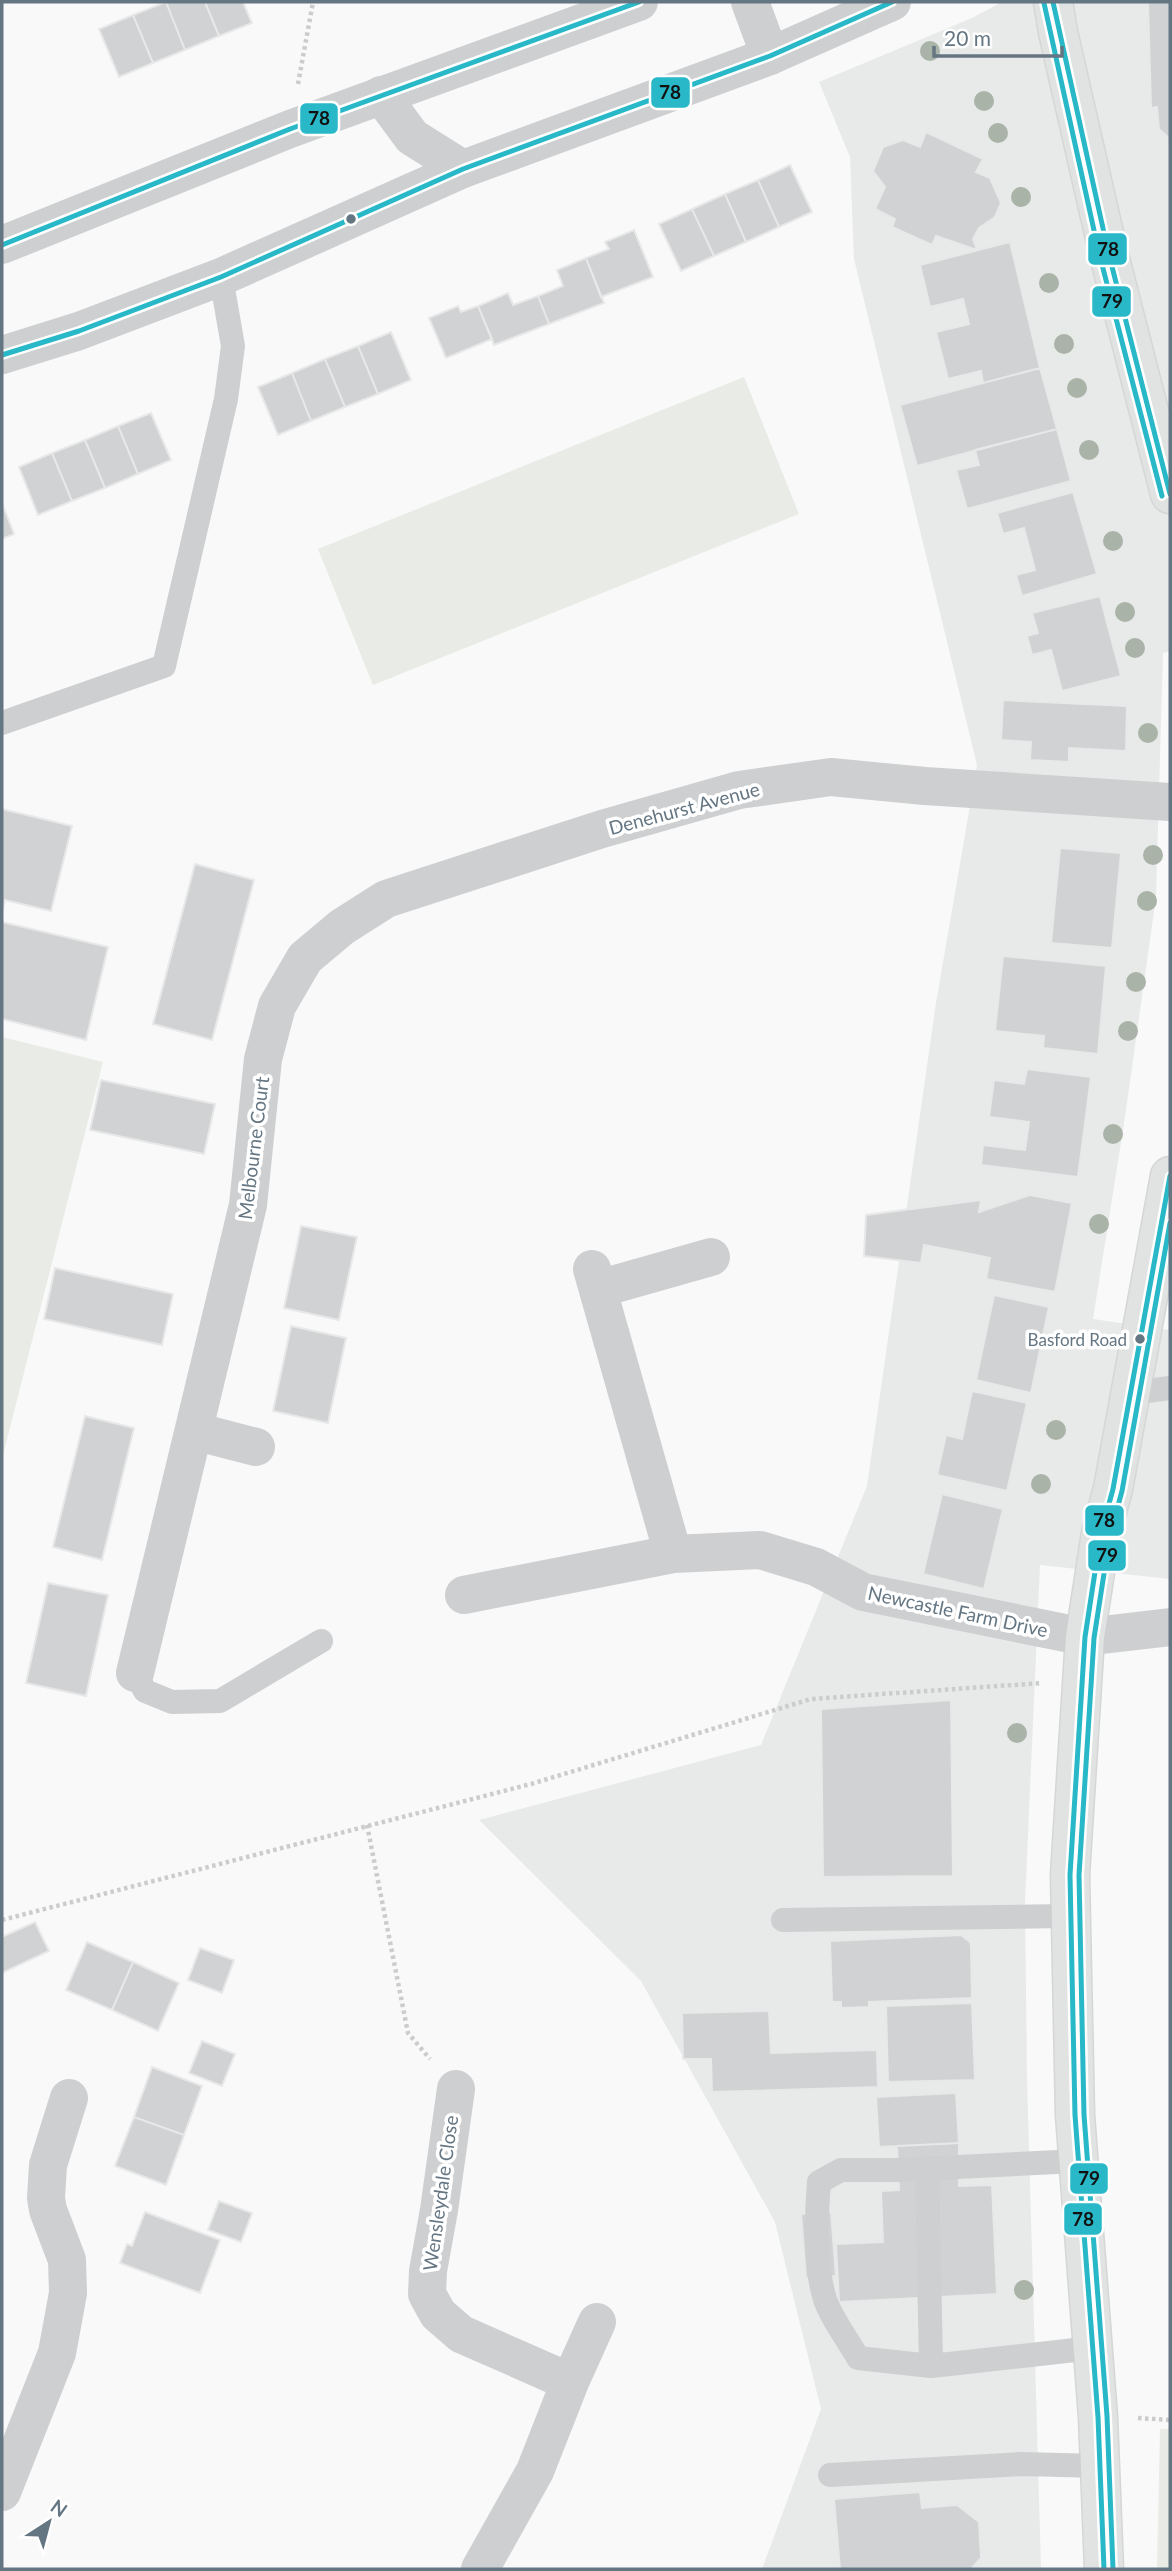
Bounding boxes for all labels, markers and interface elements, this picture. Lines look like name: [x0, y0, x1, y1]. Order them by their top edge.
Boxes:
scale bar: [934, 14, 1062, 58]
text: 20 m: [944, 25, 991, 50]
line badge: 78: [650, 76, 691, 109]
text: 78: [659, 80, 681, 103]
line badge: 78: [299, 102, 339, 135]
text: 78: [308, 106, 330, 129]
unlabelled marker: [344, 212, 358, 226]
line badge: 78: [1087, 232, 1128, 266]
text: 78: [1097, 237, 1119, 260]
line badge: 79: [1091, 285, 1132, 318]
text: 79: [1101, 289, 1123, 312]
street label: Denehurst Avenue: [606, 777, 762, 839]
street label: Melbourne Court: [233, 1075, 273, 1221]
place label: Basford Road: [1028, 1329, 1127, 1350]
marker: Basford Road: [1133, 1332, 1147, 1346]
line badge: 78: [1084, 1504, 1125, 1537]
text: 78: [1093, 1508, 1115, 1531]
line badge: 79: [1087, 1539, 1127, 1572]
text: 79: [1096, 1543, 1118, 1566]
street label: Newcastle Farm Drive: [866, 1581, 1050, 1641]
street label: Wensleydale Close: [418, 2114, 462, 2272]
line badge: 79: [1069, 2162, 1109, 2195]
text: 79: [1078, 2166, 1100, 2189]
line badge: 78: [1063, 2202, 1103, 2236]
text: 78: [1072, 2207, 1094, 2230]
north arrow: [14, 2487, 84, 2557]
text: N: [47, 2494, 72, 2521]

